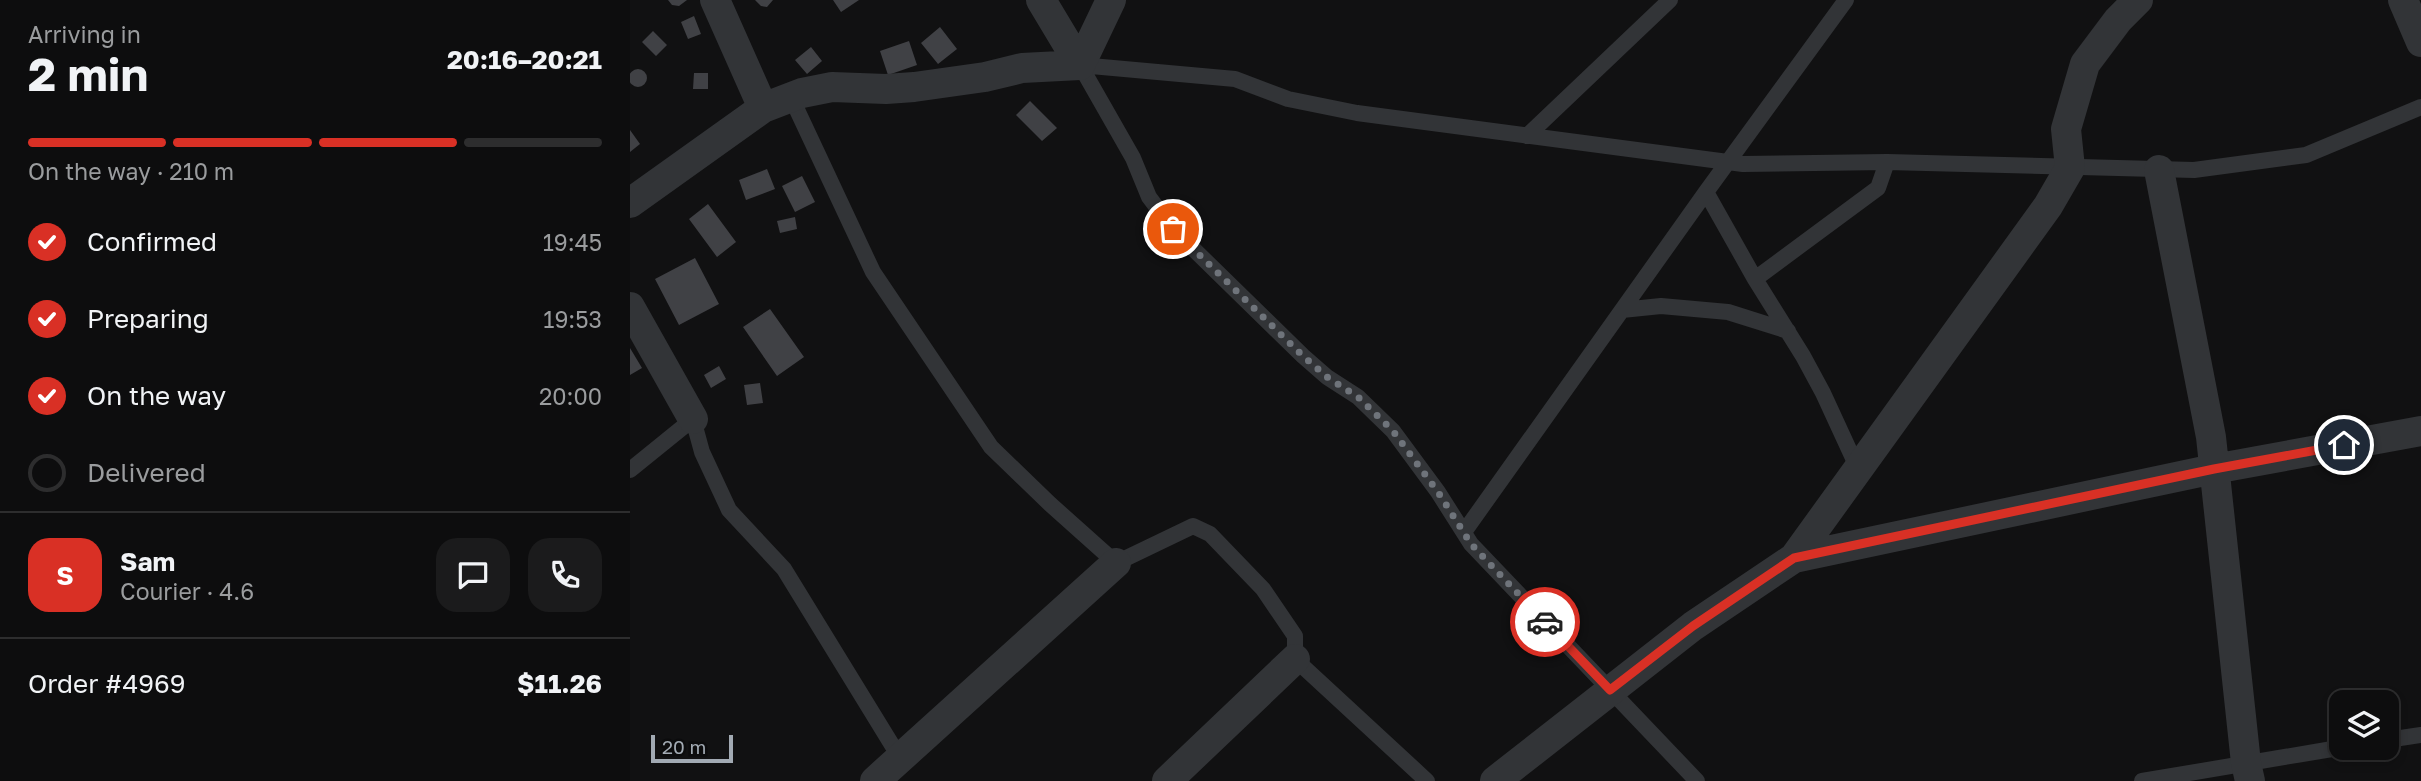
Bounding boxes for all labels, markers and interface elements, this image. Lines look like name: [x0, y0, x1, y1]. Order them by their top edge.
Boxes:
text: Arriving in: [28, 20, 141, 48]
text: 20:16–20:21: [447, 44, 602, 75]
text: 2 min: [28, 46, 148, 101]
text: On the way · 210 m: [28, 157, 234, 185]
pin: [1143, 199, 1203, 259]
icon: bag: [1154, 210, 1192, 248]
icon: check: [28, 223, 66, 261]
text: Confirmed: [87, 226, 217, 257]
text: 19:45: [543, 228, 602, 256]
icon: check: [28, 300, 66, 338]
text: Preparing: [87, 303, 209, 334]
text: 19:53: [543, 305, 602, 333]
icon: check: [28, 377, 66, 415]
text: On the way: [87, 380, 226, 411]
text: 20:00: [539, 382, 602, 410]
pin: [2314, 415, 2374, 475]
icon: home: [2325, 426, 2363, 464]
text: Delivered: [87, 457, 206, 488]
button: chat: [436, 538, 510, 612]
button: phone: [528, 538, 602, 612]
text: Sam: [120, 546, 175, 577]
text: S: [56, 560, 74, 591]
text: Courier · 4.6: [120, 577, 254, 605]
courier: [1510, 587, 1580, 657]
icon: car: [1526, 603, 1564, 641]
text: Order #4969: [28, 668, 186, 699]
text: $11.26: [517, 668, 602, 699]
map controls: [2329, 690, 2399, 760]
button: layers: [2329, 690, 2399, 760]
scale bar: [651, 732, 733, 764]
text: 20 m: [662, 735, 706, 758]

